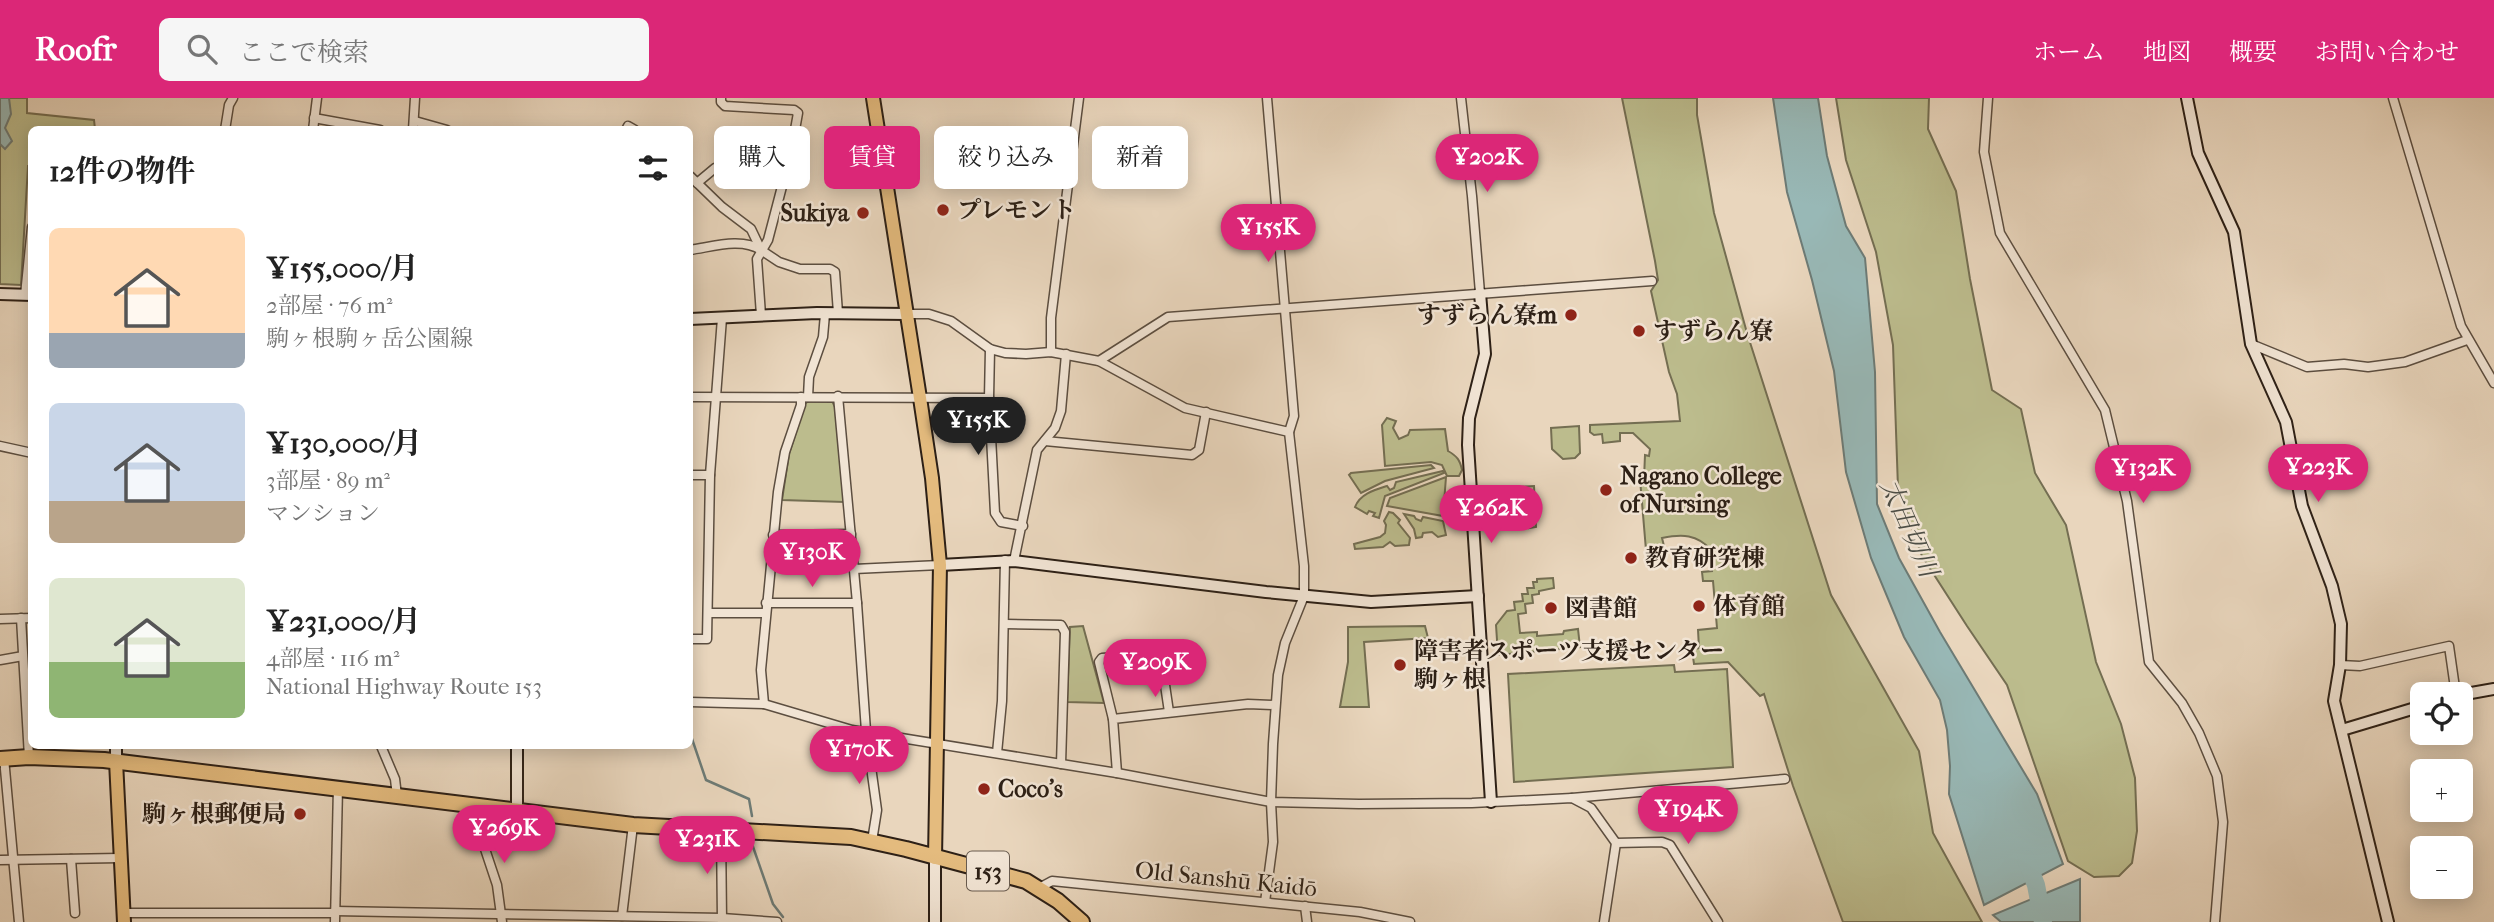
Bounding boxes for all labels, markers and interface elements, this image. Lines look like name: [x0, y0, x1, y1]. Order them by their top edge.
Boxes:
search box: [159, 18, 649, 81]
text: Roofr: [35, 30, 117, 69]
icon: search: [183, 30, 221, 68]
text: ここで検索: [239, 37, 369, 68]
text: ホーム: [2033, 38, 2105, 66]
text: 地図: [2143, 38, 2191, 66]
text: 概要: [2229, 38, 2277, 66]
text: お問い合わせ: [2315, 38, 2459, 66]
chip: 購入: [714, 126, 810, 189]
chip: 賃貸: [824, 126, 920, 189]
chip: 絞り込み: [934, 126, 1078, 189]
chip: 新着: [1092, 126, 1188, 189]
pin: ¥202K: [1438, 134, 1536, 194]
text: ¥202K: [1452, 143, 1522, 170]
icon: filters: [634, 149, 672, 187]
text: 12件の物件: [49, 154, 195, 189]
place label: プレモント: [957, 196, 1076, 224]
place label: Sukiya: [780, 199, 850, 227]
marker: プレモント: [935, 202, 951, 218]
pin: ¥155K: [1219, 204, 1317, 264]
marker: Sukiya: [855, 205, 871, 221]
text: ¥155K: [1237, 213, 1299, 240]
text: ¥155,000/月: [266, 251, 419, 286]
icon: home: [105, 256, 189, 340]
text: 2部屋 · 76 m²: [266, 292, 392, 319]
place label: すずらん寮m: [1417, 301, 1558, 329]
marker: すずらん寮m: [1563, 307, 1579, 323]
place label: すずらん寮: [1653, 317, 1773, 345]
marker: すずらん寮: [1631, 323, 1647, 339]
text: 駒ヶ根駒ヶ岳公園線: [266, 325, 473, 352]
pin: ¥155K: [929, 398, 1027, 457]
text: ¥155K: [947, 406, 1009, 433]
text: ¥130,000/月: [266, 426, 422, 461]
icon: home: [105, 431, 189, 515]
pin: ¥223K: [2269, 444, 2367, 504]
pin: ¥132K: [2094, 446, 2192, 505]
text: ¥223K: [2284, 453, 2352, 480]
text: ¥132K: [2111, 454, 2175, 481]
place label: Nagano College of Nursing: [1620, 462, 1782, 518]
text: 3部屋 · 89 m²: [266, 467, 390, 494]
water label: 太田切川: [1874, 474, 1946, 585]
marker: Nagano College of Nursing: [1598, 482, 1614, 498]
pin: ¥262K: [1442, 486, 1540, 545]
text: ¥262K: [1456, 494, 1526, 521]
text: マンション: [266, 500, 380, 527]
pin: ¥130K: [763, 530, 861, 589]
text: ¥130K: [780, 538, 844, 565]
place label: 教育研究棟: [1645, 544, 1765, 572]
marker: 教育研究棟: [1623, 550, 1639, 566]
place label: 体育館: [1713, 592, 1785, 620]
place label: 図書館: [1565, 594, 1637, 622]
marker: 体育館: [1691, 598, 1707, 614]
marker: 図書館: [1543, 600, 1559, 616]
text: ¥231,000/月: [266, 604, 421, 639]
icon: home: [105, 606, 189, 690]
place label: 障害者スポーツ支援センター 駒ヶ根: [1414, 637, 1724, 693]
pin: ¥209K: [1106, 640, 1204, 699]
text: 4部屋 · 116 m²: [266, 645, 399, 672]
text: ¥209K: [1119, 648, 1191, 675]
marker: 障害者スポーツ支援センター 駒ヶ根: [1392, 657, 1408, 673]
text: National Highway Route 153: [266, 673, 542, 700]
map controls: [2410, 682, 2473, 899]
button: locate: [2410, 682, 2473, 745]
pin: ¥170K: [810, 726, 908, 786]
text: ¥170K: [826, 735, 892, 762]
button: +: [2410, 759, 2473, 822]
place label: Coco's: [998, 775, 1063, 803]
marker: Coco's: [976, 781, 992, 797]
pin: ¥194K: [1639, 786, 1737, 846]
text: ¥194K: [1654, 795, 1722, 822]
place label: 駒ヶ根郵便局: [142, 800, 286, 828]
marker: 駒ヶ根郵便局: [292, 806, 308, 822]
pin: ¥269K: [455, 806, 553, 865]
text: ¥269K: [469, 814, 539, 841]
pin: ¥231K: [658, 816, 756, 876]
text: ¥231K: [675, 825, 739, 852]
button: −: [2410, 836, 2473, 899]
road number: 153: [967, 852, 1009, 890]
street label: Old Sanshū Kaidō: [1134, 856, 1318, 902]

